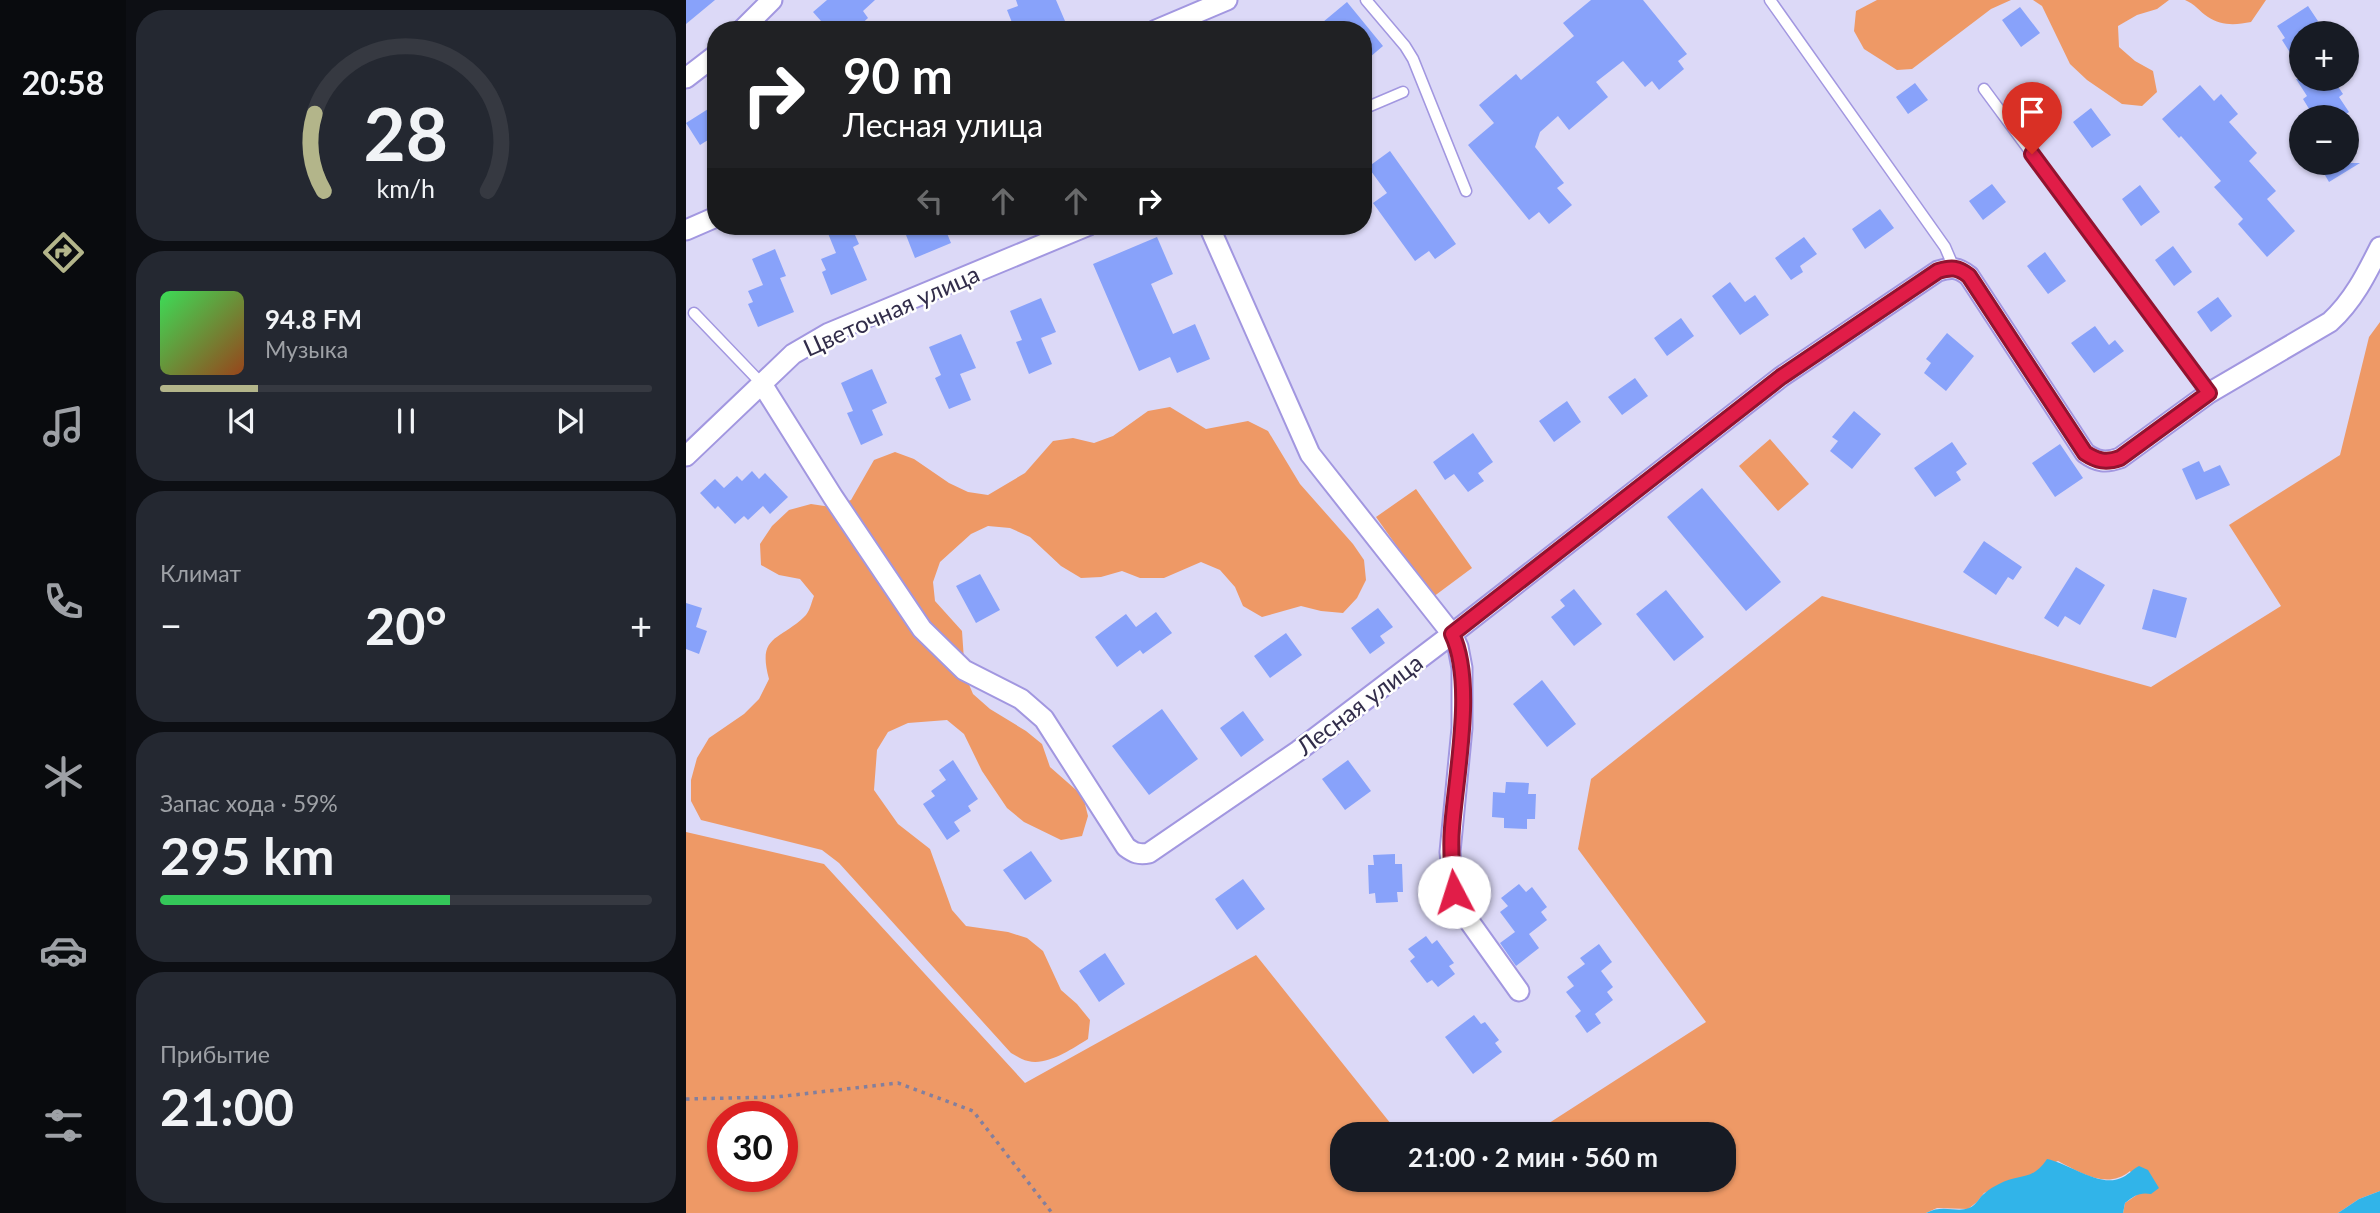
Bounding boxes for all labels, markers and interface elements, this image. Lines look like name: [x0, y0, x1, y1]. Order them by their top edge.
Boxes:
map controls: [2289, 21, 2359, 175]
button: +: [2289, 21, 2359, 91]
text: 90 m: [843, 46, 953, 104]
icon: right: [728, 49, 819, 140]
text: 20:58: [22, 63, 104, 102]
pin: [2002, 82, 2062, 154]
text: 28: [364, 90, 448, 178]
icon: arrive: [2013, 93, 2051, 131]
text: Лесная улица: [843, 105, 1043, 144]
button: −: [2289, 105, 2359, 175]
text: km/h: [377, 173, 435, 203]
icon: left: [911, 182, 949, 220]
icon: ahead: [984, 182, 1022, 220]
icon: ahead: [1057, 182, 1095, 220]
icon: right: [1130, 182, 1168, 220]
icon: directions: [39, 228, 88, 277]
street label: Цветочная улица: [799, 258, 983, 362]
text: 94.8 FM: [265, 303, 362, 335]
text: Музыка: [265, 335, 348, 363]
icon: music: [39, 402, 88, 451]
icon: previous: [223, 402, 261, 440]
icon: pause: [387, 402, 425, 440]
icon: next: [551, 402, 589, 440]
text: Климат: [160, 559, 241, 587]
icon: phone: [39, 577, 88, 626]
text: 20°: [365, 594, 447, 656]
text: −: [160, 602, 182, 648]
text: +: [630, 602, 652, 648]
street label: Лесная улица: [1290, 647, 1428, 761]
icon: climate: [39, 752, 88, 801]
text: Запас хода · 59%: [160, 789, 338, 817]
text: 295 km: [160, 824, 334, 886]
position arrow: [1417, 855, 1491, 929]
icon: car: [39, 926, 88, 975]
text: Прибытие: [160, 1040, 270, 1068]
text: 21:00: [160, 1075, 294, 1137]
icon: filters: [39, 1101, 88, 1150]
speed limit sign: 30: [707, 1101, 798, 1192]
text: 21:00 · 2 мин · 560 m: [1408, 1141, 1658, 1173]

